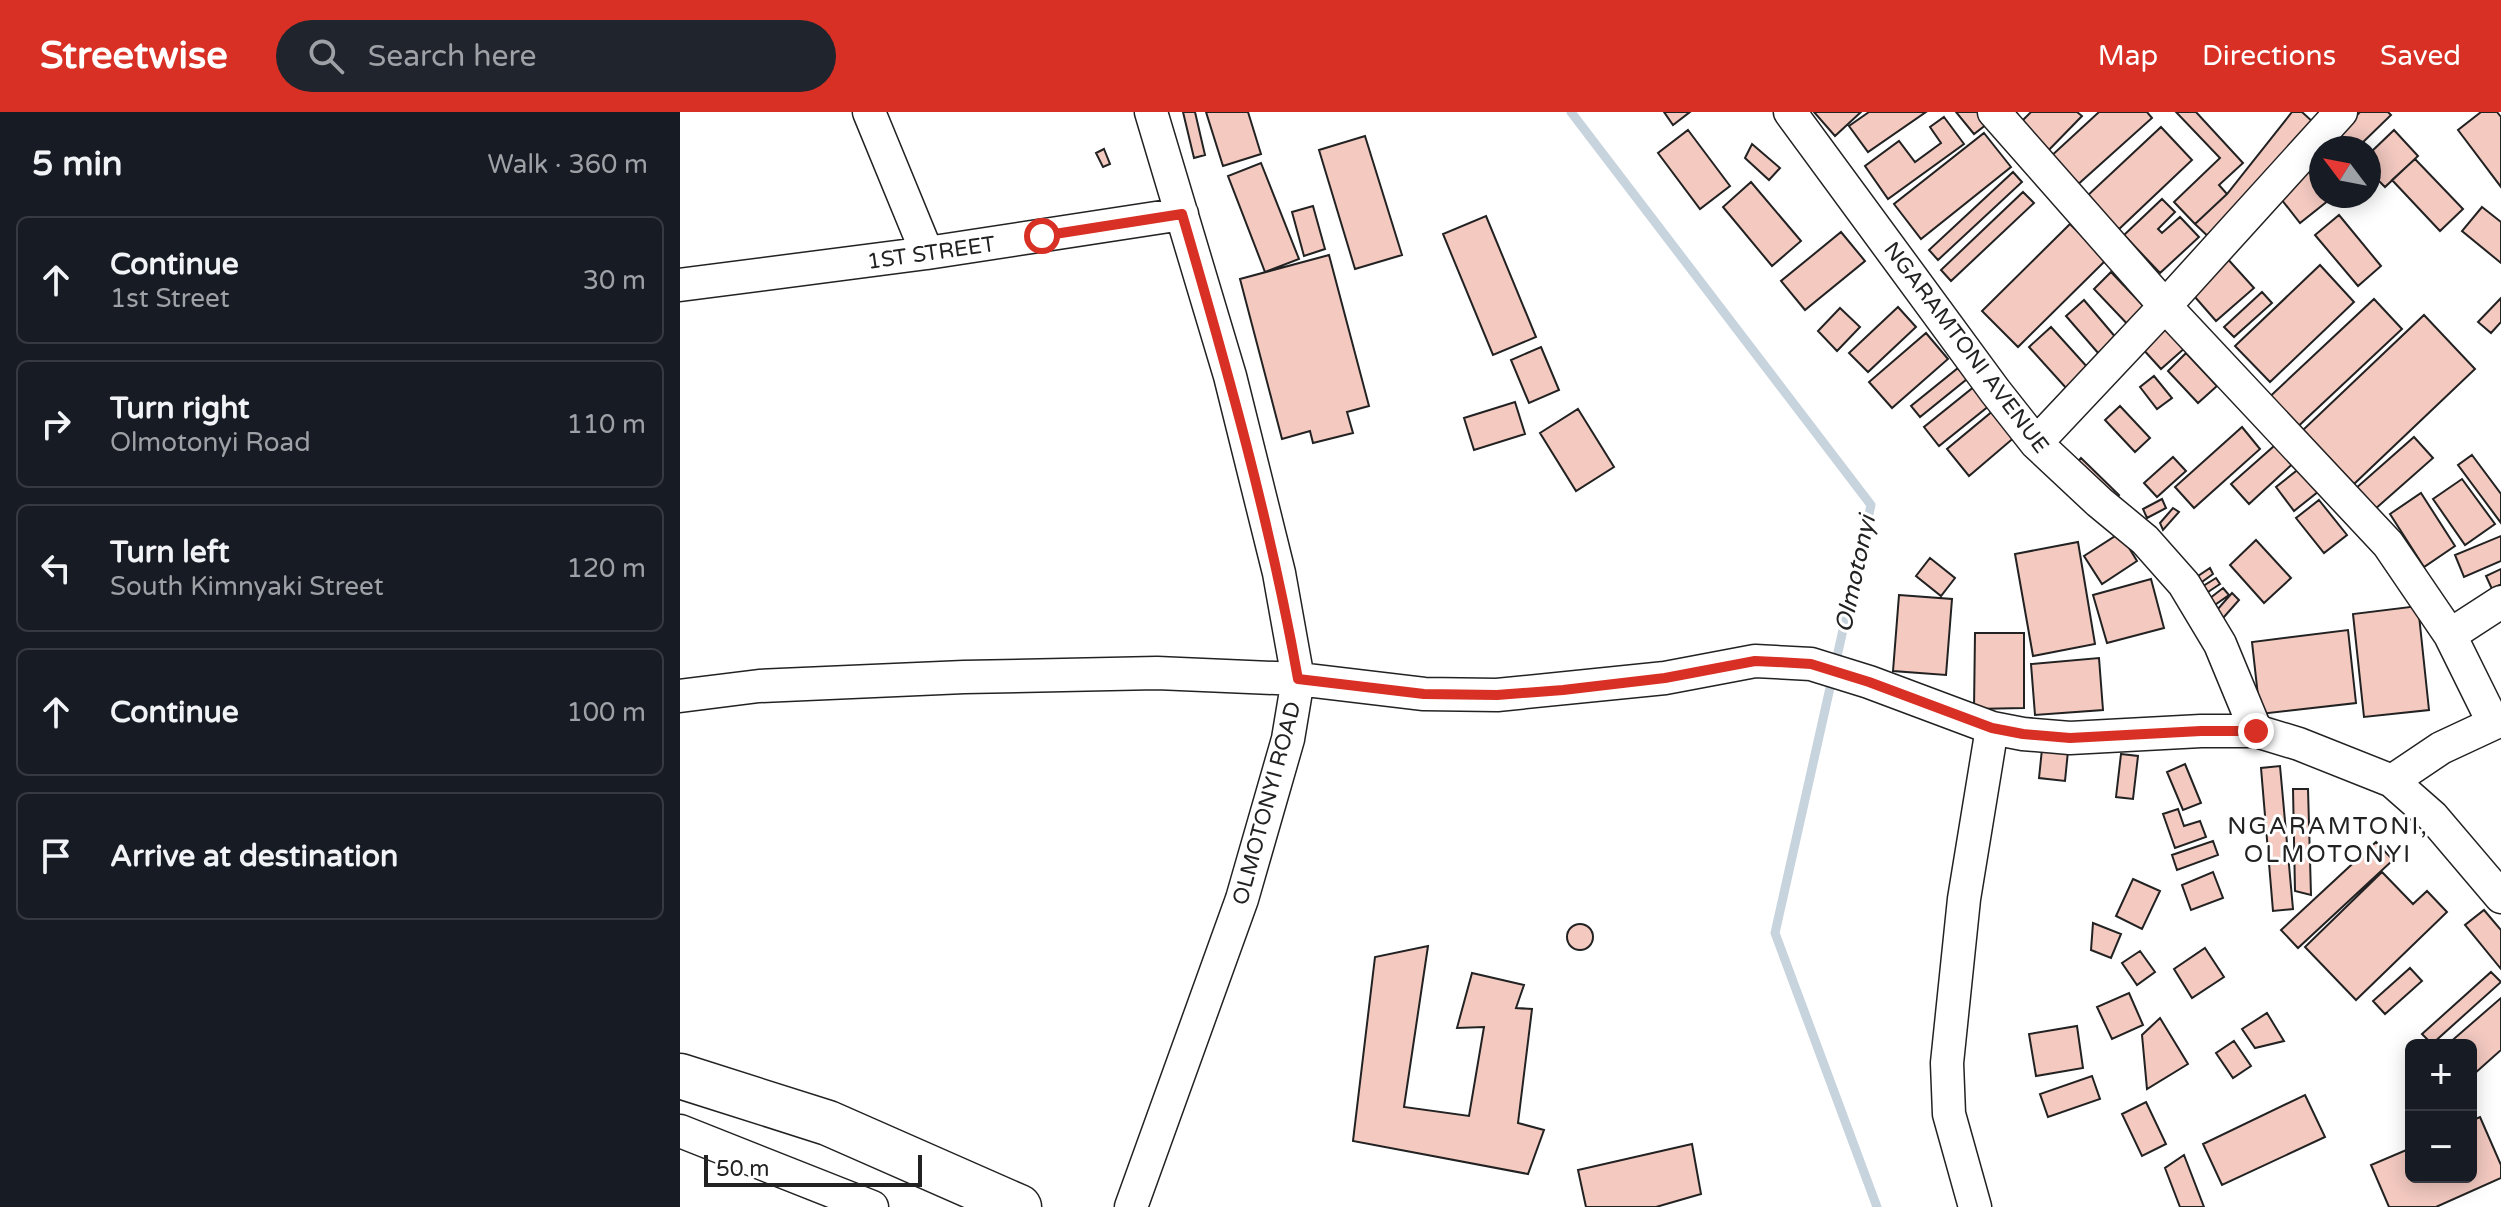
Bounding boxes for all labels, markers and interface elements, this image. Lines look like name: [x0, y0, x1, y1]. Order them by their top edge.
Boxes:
search box: [276, 20, 836, 92]
text: Streetwise: [40, 33, 228, 79]
icon: search: [304, 34, 348, 78]
text: Search here: [368, 38, 536, 75]
text: Map: [2098, 39, 2158, 73]
text: Directions: [2202, 39, 2336, 73]
text: Saved: [2380, 39, 2461, 73]
north arrow: [2309, 136, 2381, 208]
text: 5 min: [32, 144, 123, 185]
text: Walk · 360 m: [488, 149, 648, 180]
route start: [1024, 218, 1060, 254]
street label: 1ST STREET: [865, 231, 997, 275]
street label: NGARAMTONI AVENUE: [1878, 237, 2054, 458]
text: Continue: [110, 246, 239, 283]
icon: ahead: [34, 258, 78, 302]
text: 30 m: [583, 265, 646, 296]
text: 1st Street: [110, 283, 230, 314]
text: Turn right: [110, 390, 250, 427]
icon: right: [34, 402, 78, 446]
text: 110 m: [566, 409, 646, 440]
text: Olmotonyi Road: [110, 427, 311, 458]
water label: Olmotonyi: [1829, 510, 1883, 635]
text: Turn left: [110, 534, 229, 571]
icon: left: [34, 546, 78, 590]
text: 120 m: [566, 553, 646, 584]
text: South Kimnyaki Street: [110, 571, 384, 602]
icon: ahead: [34, 690, 78, 734]
text: Continue: [110, 694, 239, 731]
text: 100 m: [566, 697, 646, 728]
street label: OLMOTONYI ROAD: [1227, 699, 1307, 908]
route end: [2238, 713, 2274, 749]
district label: NGARAMTONI, OLMOTONYI: [2227, 812, 2429, 869]
icon: arrive: [34, 834, 78, 878]
text: Arrive at destination: [110, 838, 398, 875]
map controls: [2405, 1039, 2477, 1183]
button: +: [2405, 1039, 2477, 1111]
button: −: [2405, 1111, 2477, 1183]
scale bar: [704, 1151, 922, 1187]
text: 50 m: [716, 1156, 770, 1182]

